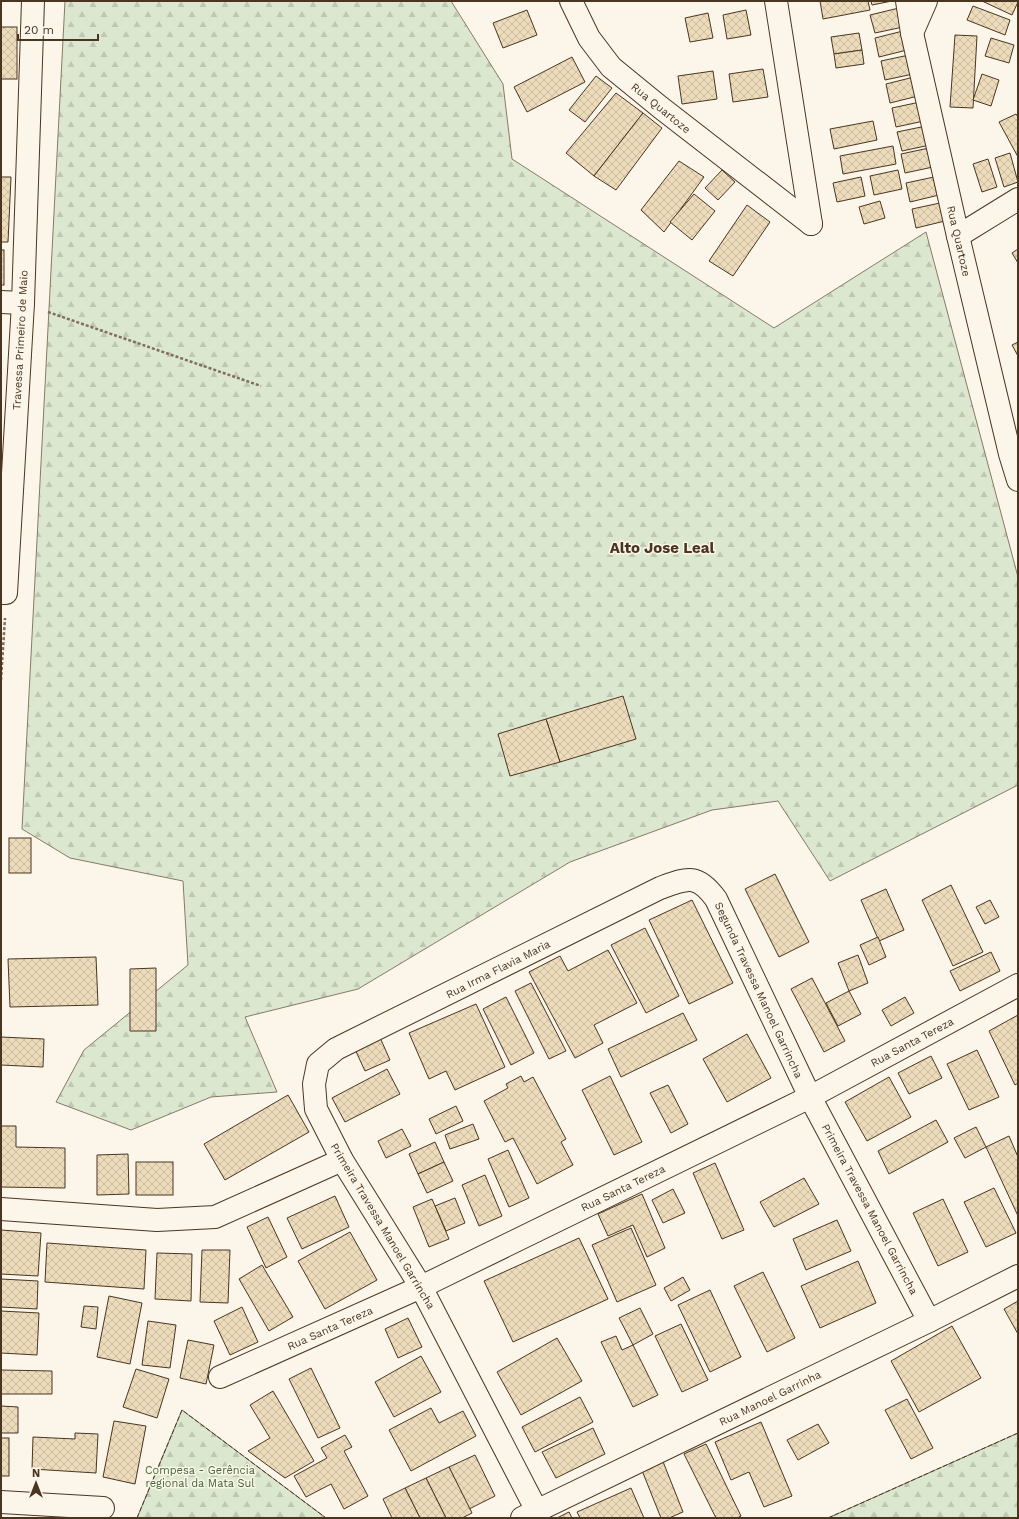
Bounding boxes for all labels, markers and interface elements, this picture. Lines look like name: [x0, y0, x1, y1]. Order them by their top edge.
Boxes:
scale bar: [18, 16, 98, 42]
text: 20 m: [24, 23, 54, 37]
street label: Rua Quartoze: [628, 81, 693, 136]
street label: Rua Quartoze: [944, 204, 973, 278]
street label: Travessa Primeiro de Maio: [10, 270, 31, 410]
district label: Alto Jose Leal: [610, 539, 714, 557]
street label: Segunda Travessa Manoel Garrincha: [712, 900, 805, 1080]
street label: Rua Irma Flavia Maria: [444, 937, 553, 1001]
street label: Rua Santa Tereza: [868, 1015, 956, 1070]
street label: Primeira Travessa Manoel Garrincha: [819, 1122, 920, 1297]
street label: Primeira Travessa Manoel Garrincha: [328, 1141, 437, 1312]
street label: Rua Santa Tereza: [579, 1162, 667, 1214]
street label: Rua Santa Tereza: [285, 1304, 375, 1353]
street label: Rua Manoel Garrinha: [717, 1368, 823, 1429]
north arrow: [16, 1463, 56, 1503]
park label: Compesa - Gerência regional da Mata Sul: [145, 1464, 255, 1490]
text: N: [32, 1467, 40, 1480]

